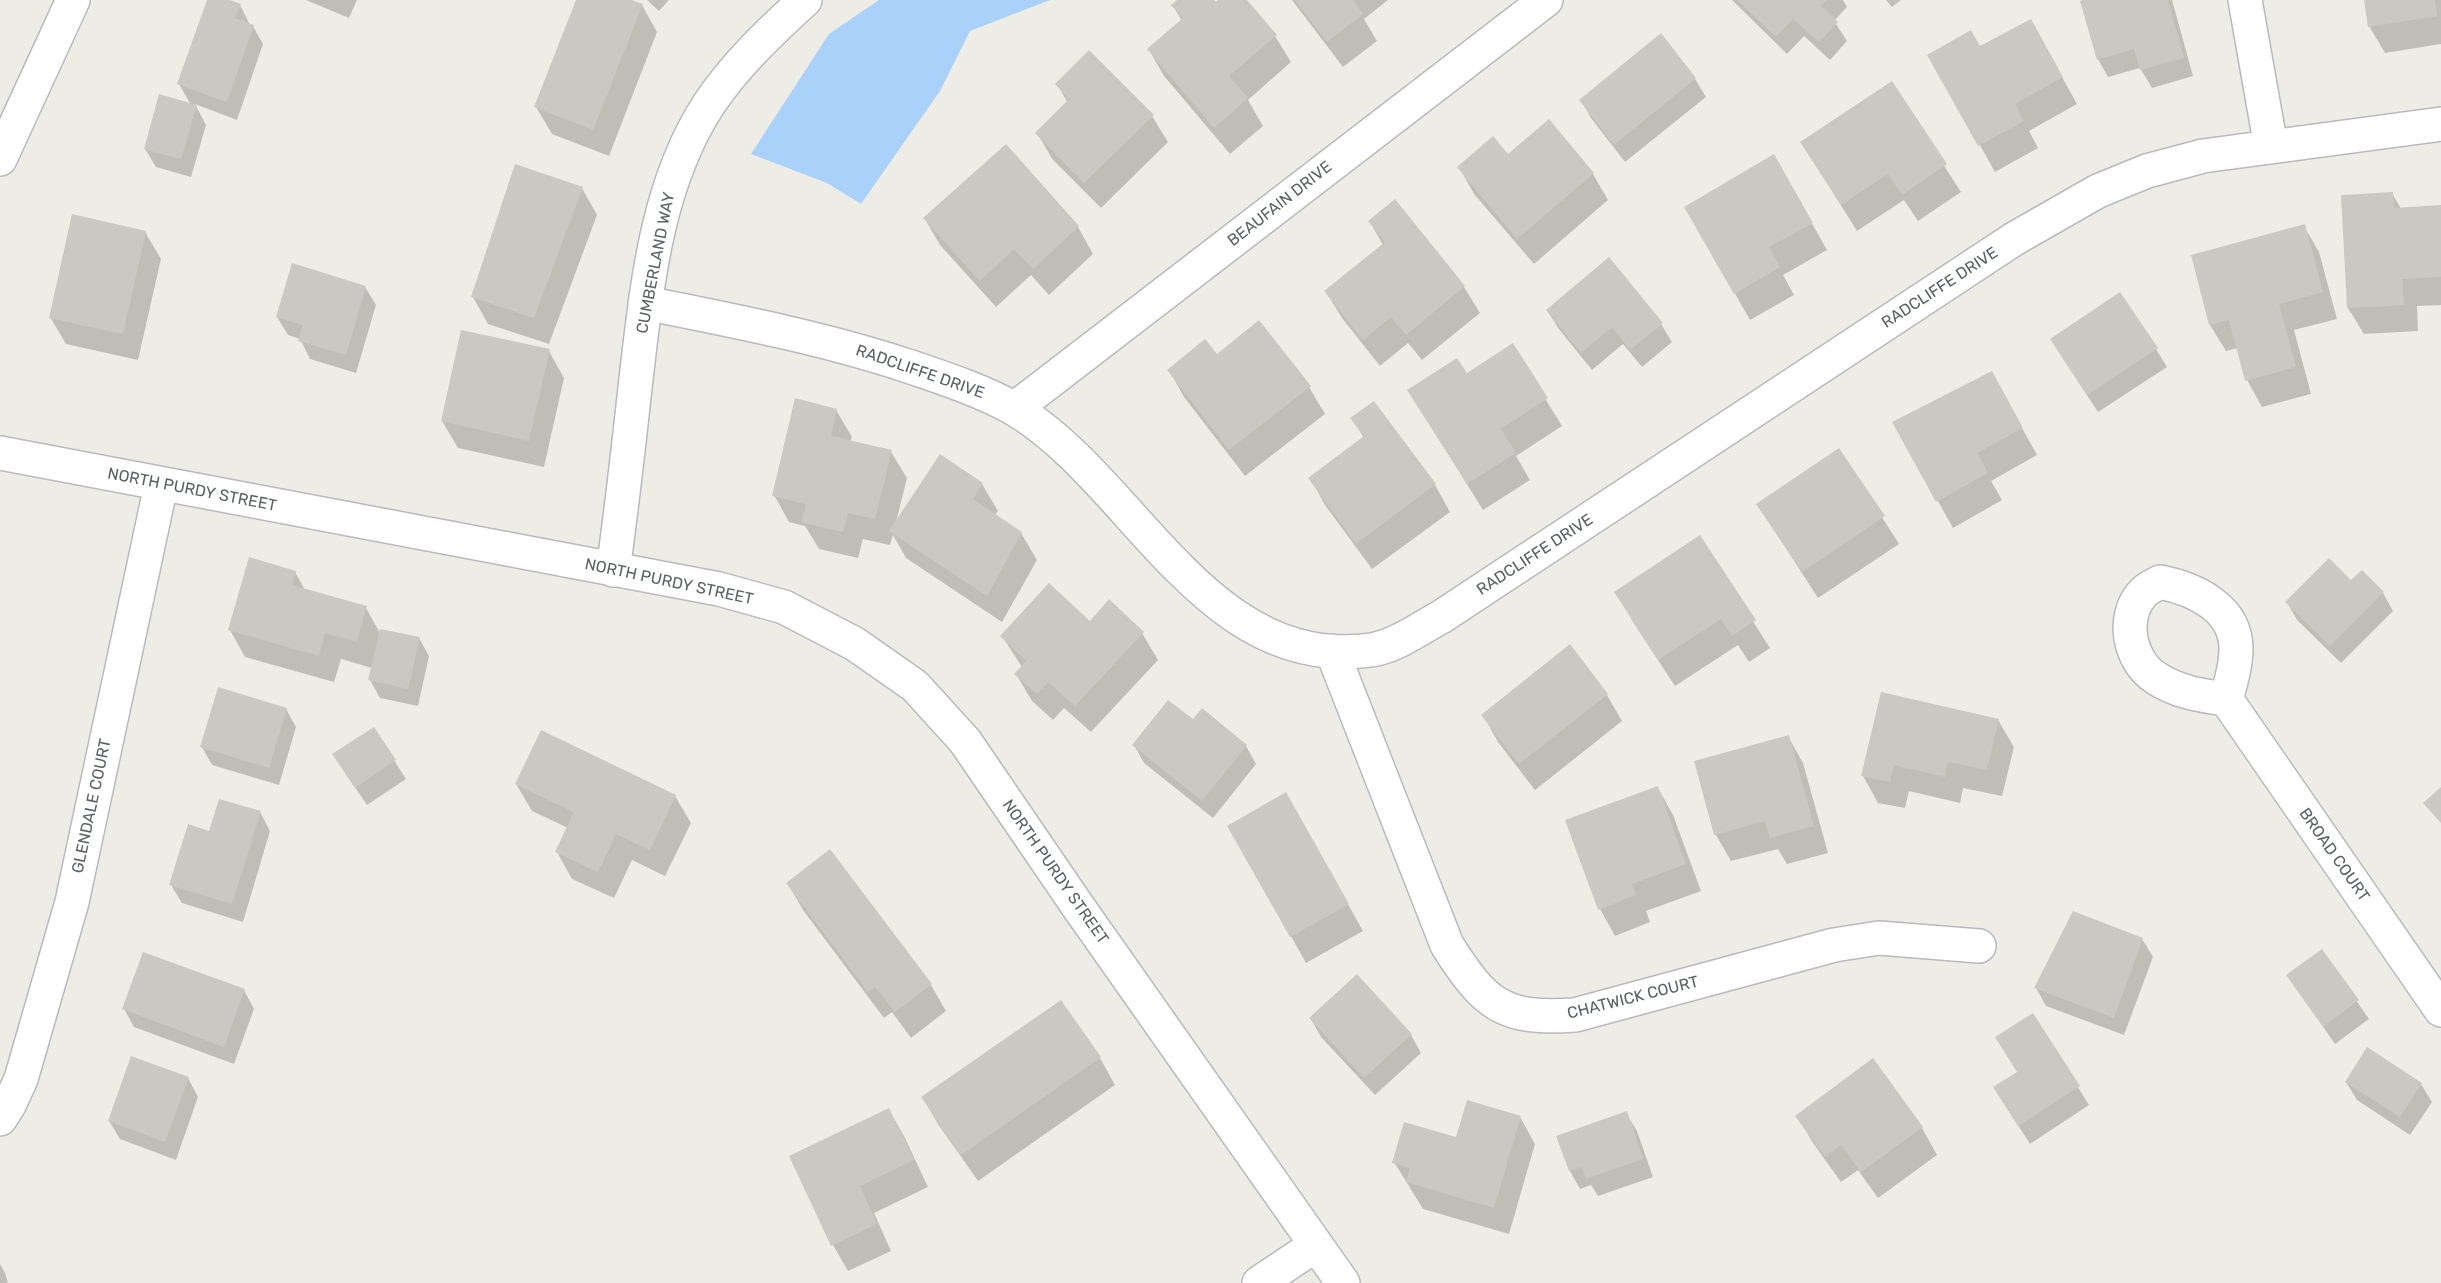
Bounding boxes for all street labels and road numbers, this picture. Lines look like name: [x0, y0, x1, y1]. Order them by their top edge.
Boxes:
street label: BEAUFAIN DRIVE: [1224, 157, 1336, 251]
street label: CUMBERLAND WAY: [633, 191, 679, 335]
street label: RADCLIFFE DRIVE: [1878, 243, 2002, 333]
street label: RADCLIFFE DRIVE: [853, 341, 987, 403]
street label: NORTH PURDY STREET: [106, 464, 278, 516]
street label: RADCLIFFE DRIVE: [1473, 510, 1597, 600]
street label: NORTH PURDY STREET: [583, 555, 755, 609]
street label: GLENDALE COURT: [68, 737, 116, 875]
street label: NORTH PURDY STREET: [998, 796, 1112, 948]
street label: BROAD COURT: [2295, 805, 2373, 905]
street label: CHATWICK COURT: [1565, 972, 1701, 1024]

